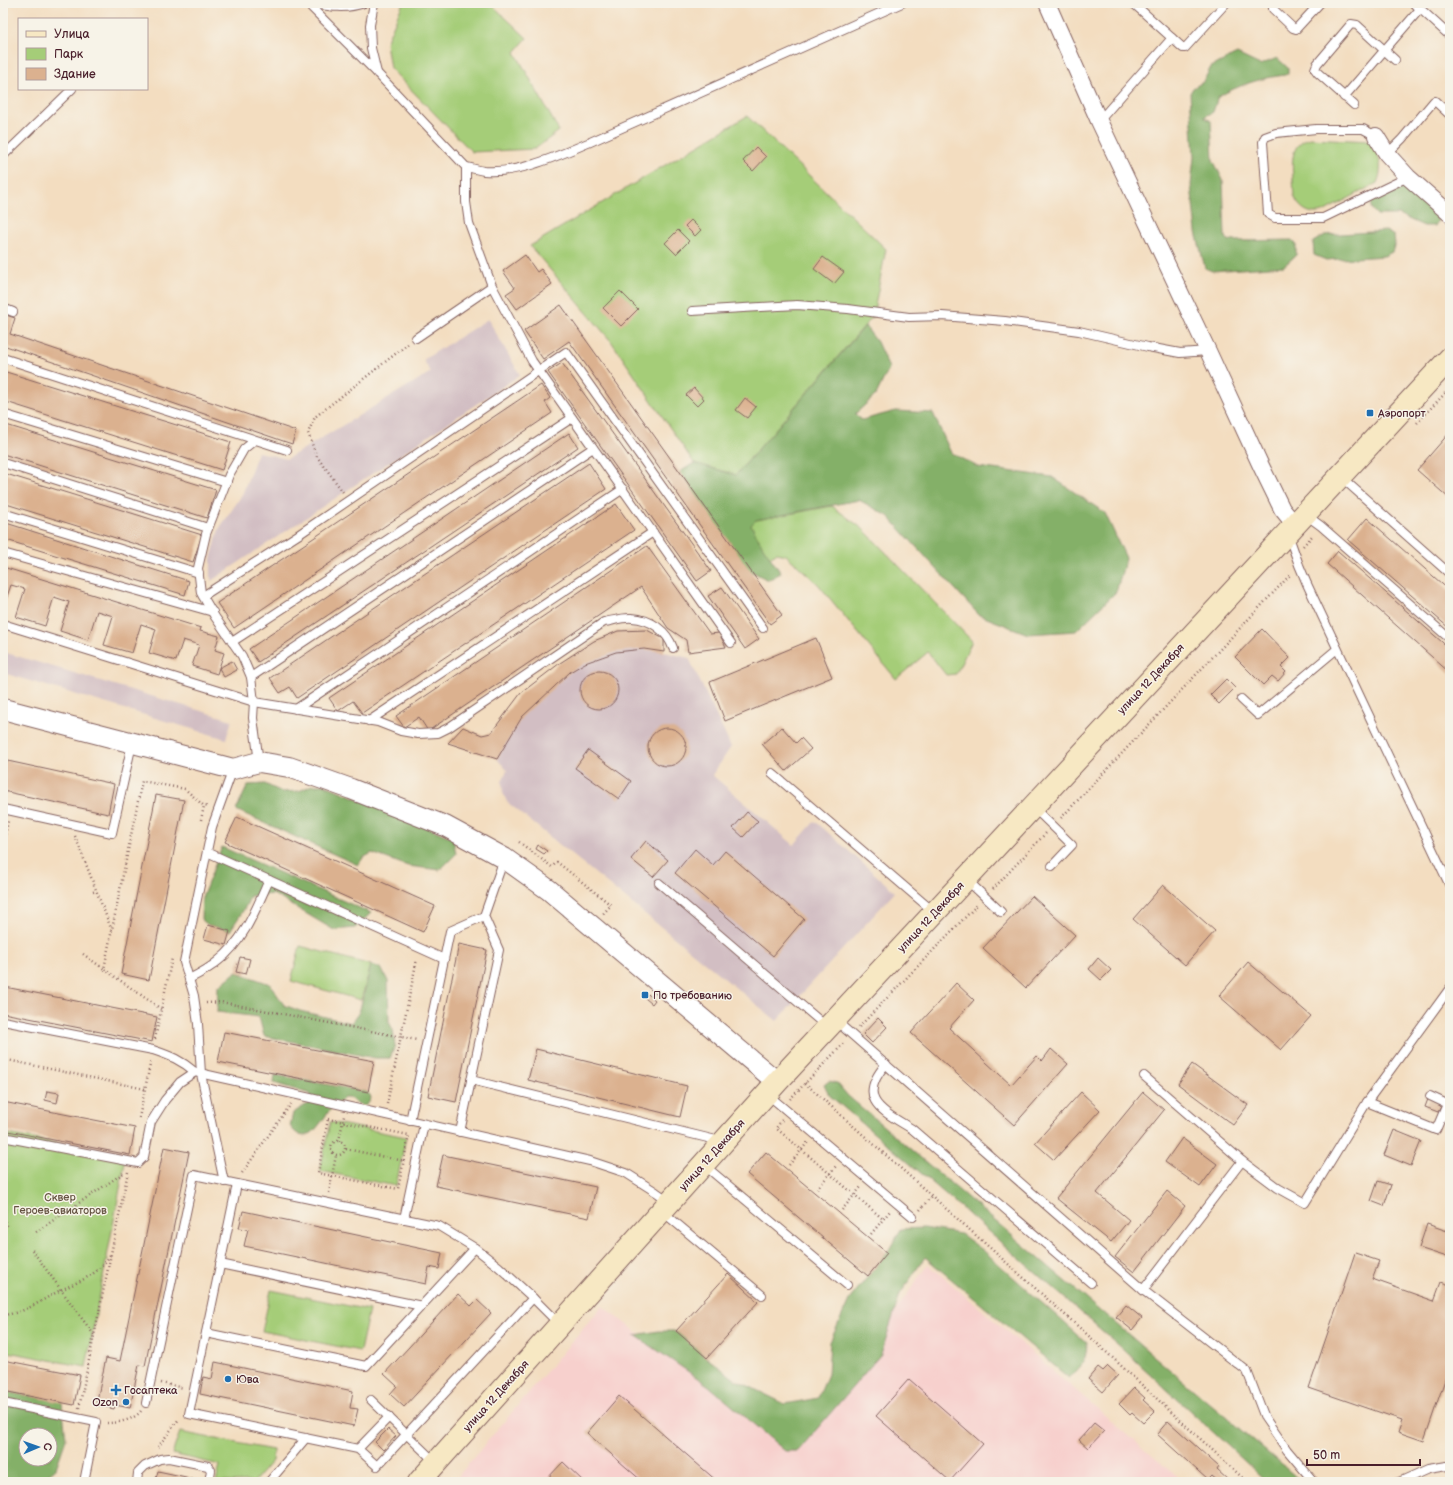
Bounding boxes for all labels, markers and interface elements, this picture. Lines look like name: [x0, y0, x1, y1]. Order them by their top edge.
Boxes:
legend: [18, 18, 148, 90]
text: Улица: [54, 27, 90, 42]
text: Парк: [54, 47, 84, 62]
text: Здание: [54, 67, 96, 82]
place label: Аэропорт: [1377, 407, 1426, 420]
marker: Аэропорт: [1365, 408, 1375, 418]
street label: улица 12 Декабря: [1115, 641, 1187, 717]
street label: улица 12 Декабря: [895, 879, 967, 955]
place label: По требованию: [653, 989, 732, 1002]
marker: По требованию: [640, 990, 650, 1000]
street label: улица 12 Декабря: [677, 1117, 747, 1193]
park label: Сквер Героев-авиаторов: [13, 1191, 107, 1217]
street label: улица 12 Декабря: [461, 1358, 531, 1434]
place label: Юва: [236, 1373, 260, 1386]
marker: Юва: [223, 1374, 233, 1384]
place label: Госаптека: [124, 1384, 178, 1397]
marker: Госаптека: [111, 1385, 121, 1395]
place label: Ozon: [92, 1396, 118, 1409]
marker: Ozon: [121, 1397, 131, 1407]
north arrow: [18, 1427, 58, 1467]
scale bar: [1307, 1441, 1420, 1467]
text: С: [41, 1443, 54, 1451]
text: 50 m: [1313, 1448, 1340, 1463]

